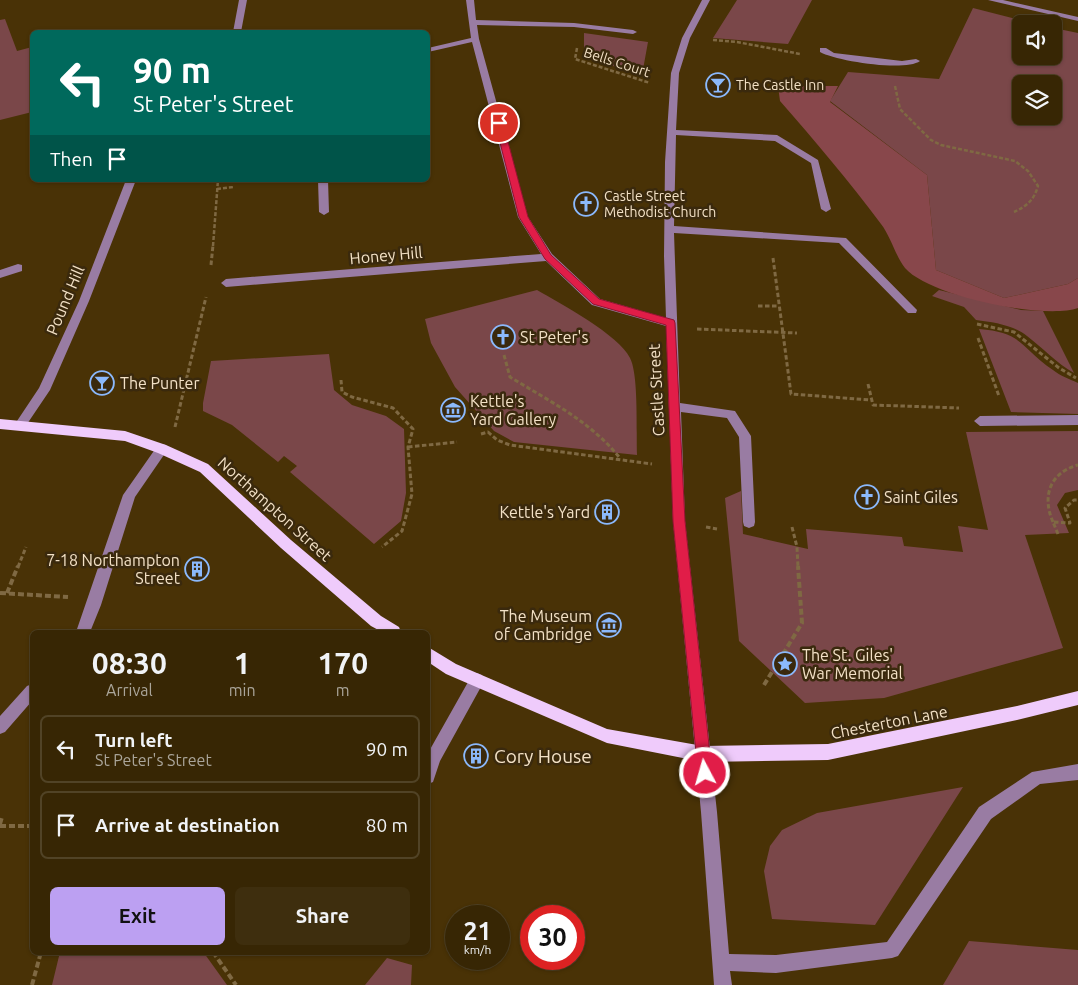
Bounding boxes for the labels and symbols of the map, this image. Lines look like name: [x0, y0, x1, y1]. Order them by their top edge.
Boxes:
street label: Bells Court: [582, 44, 653, 80]
bar icon: The Castle Inn: [705, 72, 731, 98]
place label: The Castle Inn: [736, 77, 824, 93]
pin: [478, 102, 520, 144]
place label: Castle Street Methodist Church: [604, 188, 716, 220]
church icon: Castle Street Methodist Church: [573, 191, 599, 217]
street label: Honey Hill: [349, 243, 423, 267]
street label: Pound Hill: [42, 263, 88, 337]
church icon: St Peter's: [490, 324, 516, 350]
place label: St Peter's: [520, 328, 588, 346]
street label: Castle Street: [645, 343, 667, 437]
bar icon: The Punter: [89, 370, 115, 396]
place label: The Punter: [120, 374, 200, 392]
place label: Kettle's Yard Gallery: [470, 392, 556, 428]
museum icon: Kettle's Yard Gallery: [440, 397, 466, 423]
street label: Northampton Street: [214, 453, 336, 565]
church icon: Saint Giles: [854, 484, 880, 510]
place label: Saint Giles: [884, 488, 958, 506]
building icon: Kettle's Yard: [594, 499, 620, 525]
place label: Kettle's Yard: [499, 503, 590, 521]
place label: 7-18 Northampton Street: [46, 551, 181, 587]
building icon: 7-18 Northampton Street: [184, 556, 210, 582]
place label: The Museum of Cambridge: [494, 607, 592, 643]
museum icon: The Museum of Cambridge: [596, 612, 622, 638]
place label: The St. Giles' War Memorial: [802, 646, 903, 682]
place icon: The St. Giles' War Memorial: [772, 651, 798, 677]
street label: Chesterton Lane: [829, 702, 949, 742]
building icon: Cory House: [463, 743, 489, 769]
place label: Cory House: [494, 745, 592, 767]
position arrow: [678, 746, 730, 798]
speed limit sign: 30: [520, 905, 585, 970]

